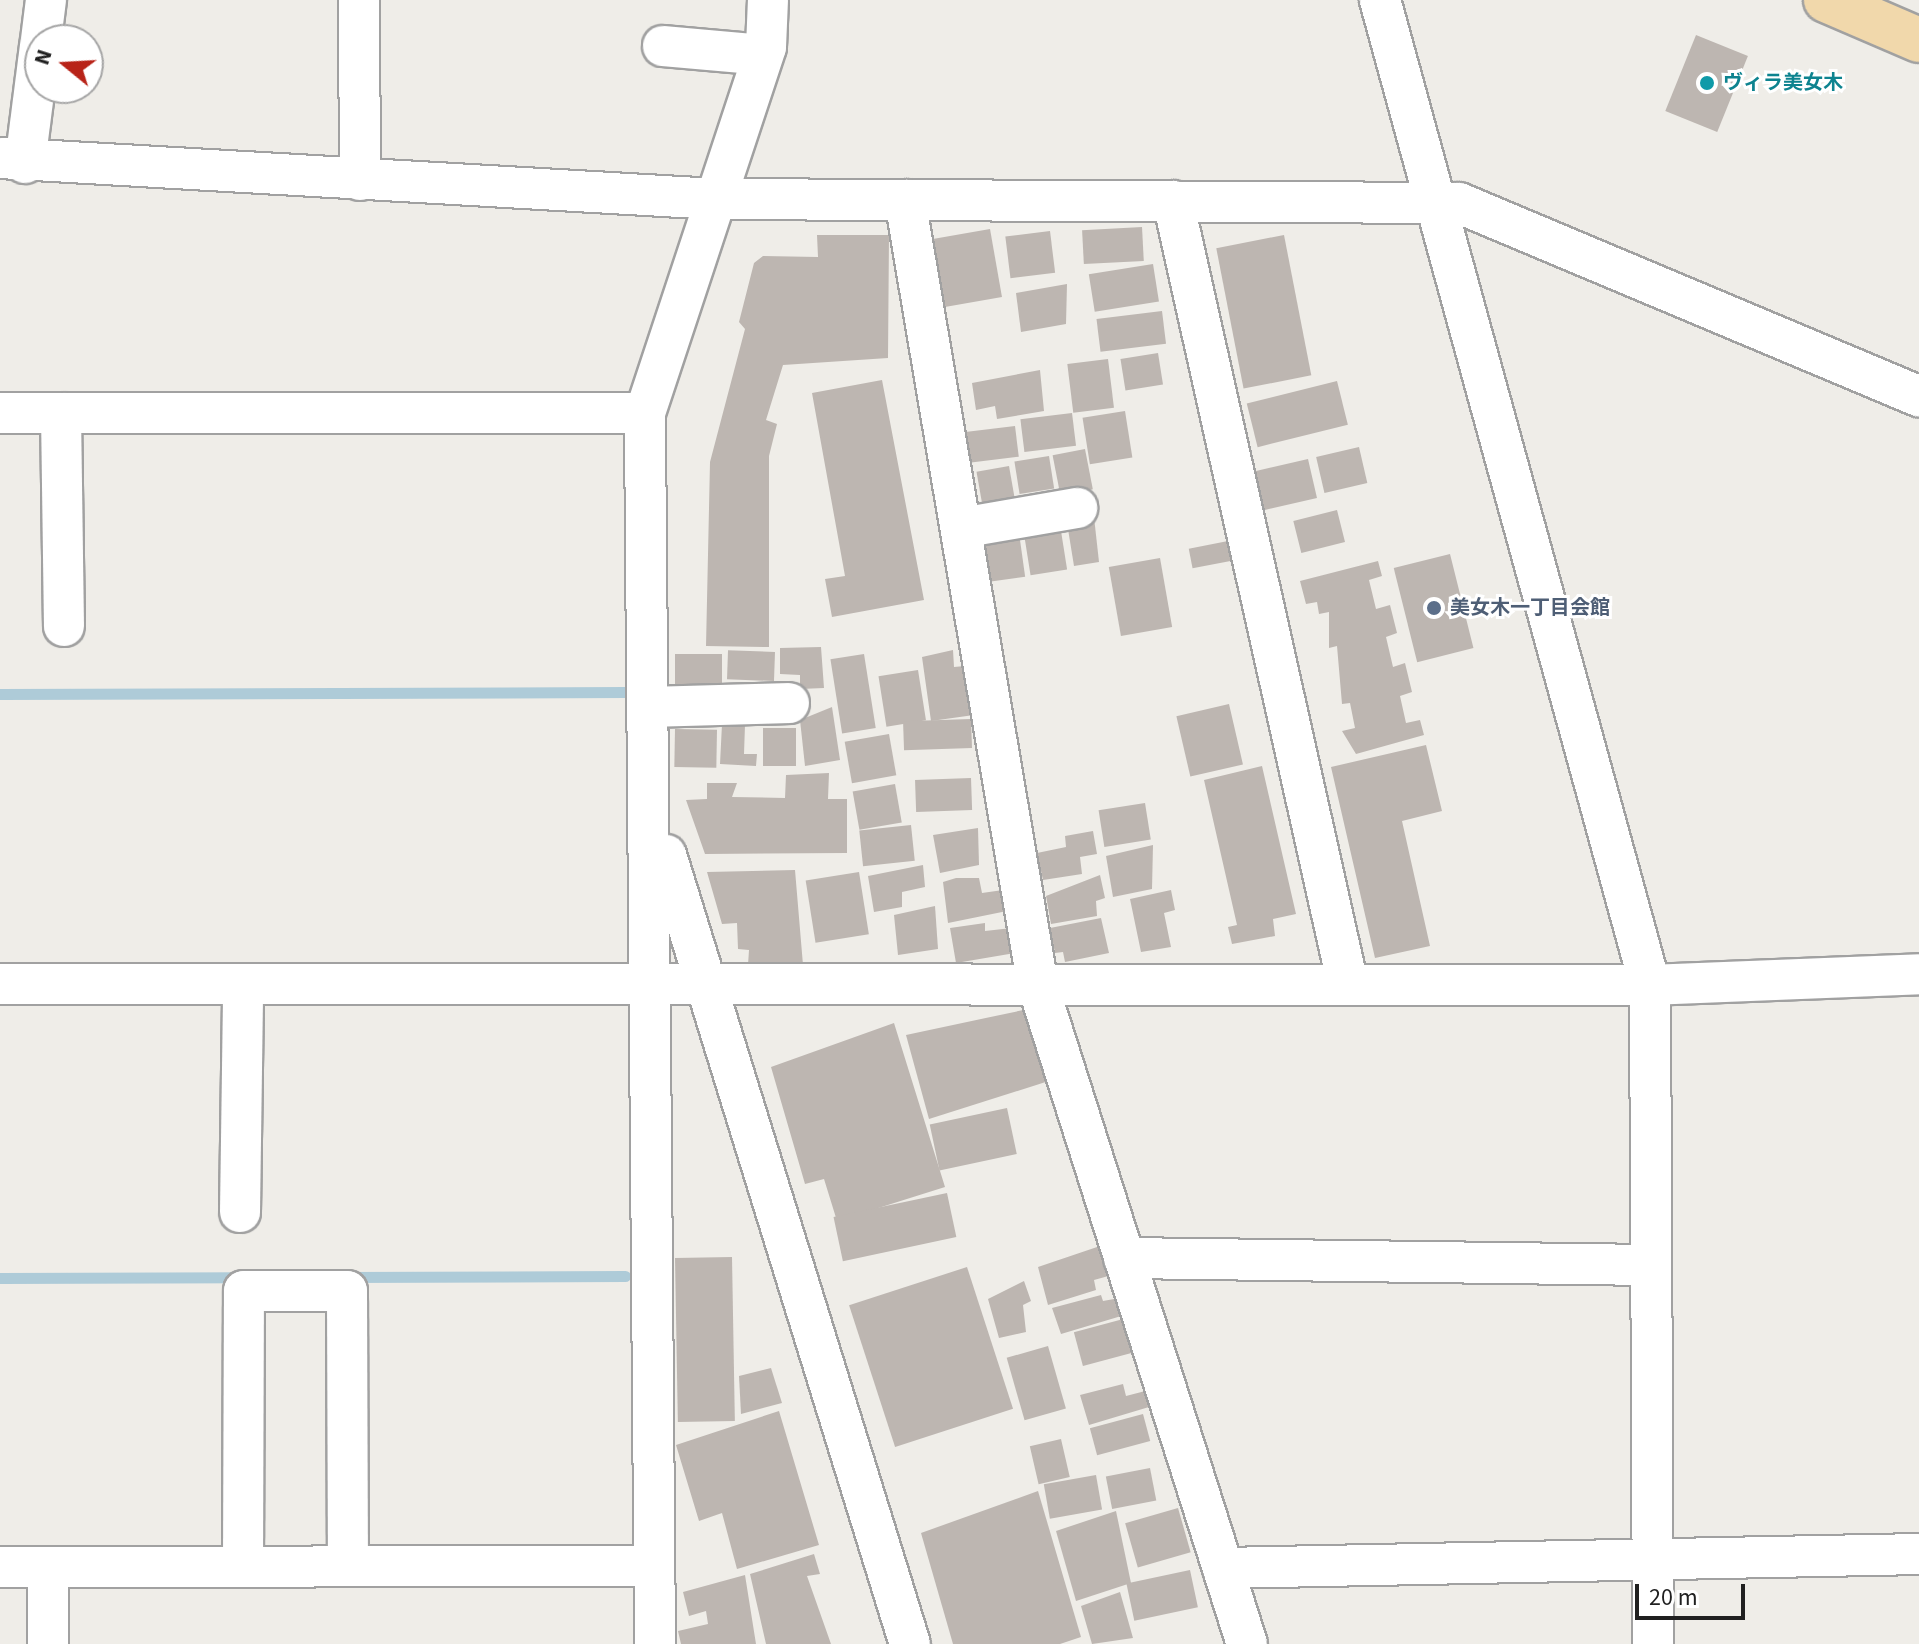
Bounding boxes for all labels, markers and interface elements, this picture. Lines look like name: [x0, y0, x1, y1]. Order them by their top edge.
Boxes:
north arrow: [24, 24, 104, 104]
text: N: [26, 45, 61, 69]
place label: ヴィラ美女木: [1723, 71, 1843, 95]
marker: ヴィラ美女木: [1698, 74, 1716, 92]
place label: 美女木一丁目会館: [1450, 596, 1610, 620]
marker: 美女木一丁目会館: [1425, 599, 1443, 617]
scale bar: [1639, 1568, 1749, 1618]
text: 20 m: [1649, 1580, 1698, 1615]

